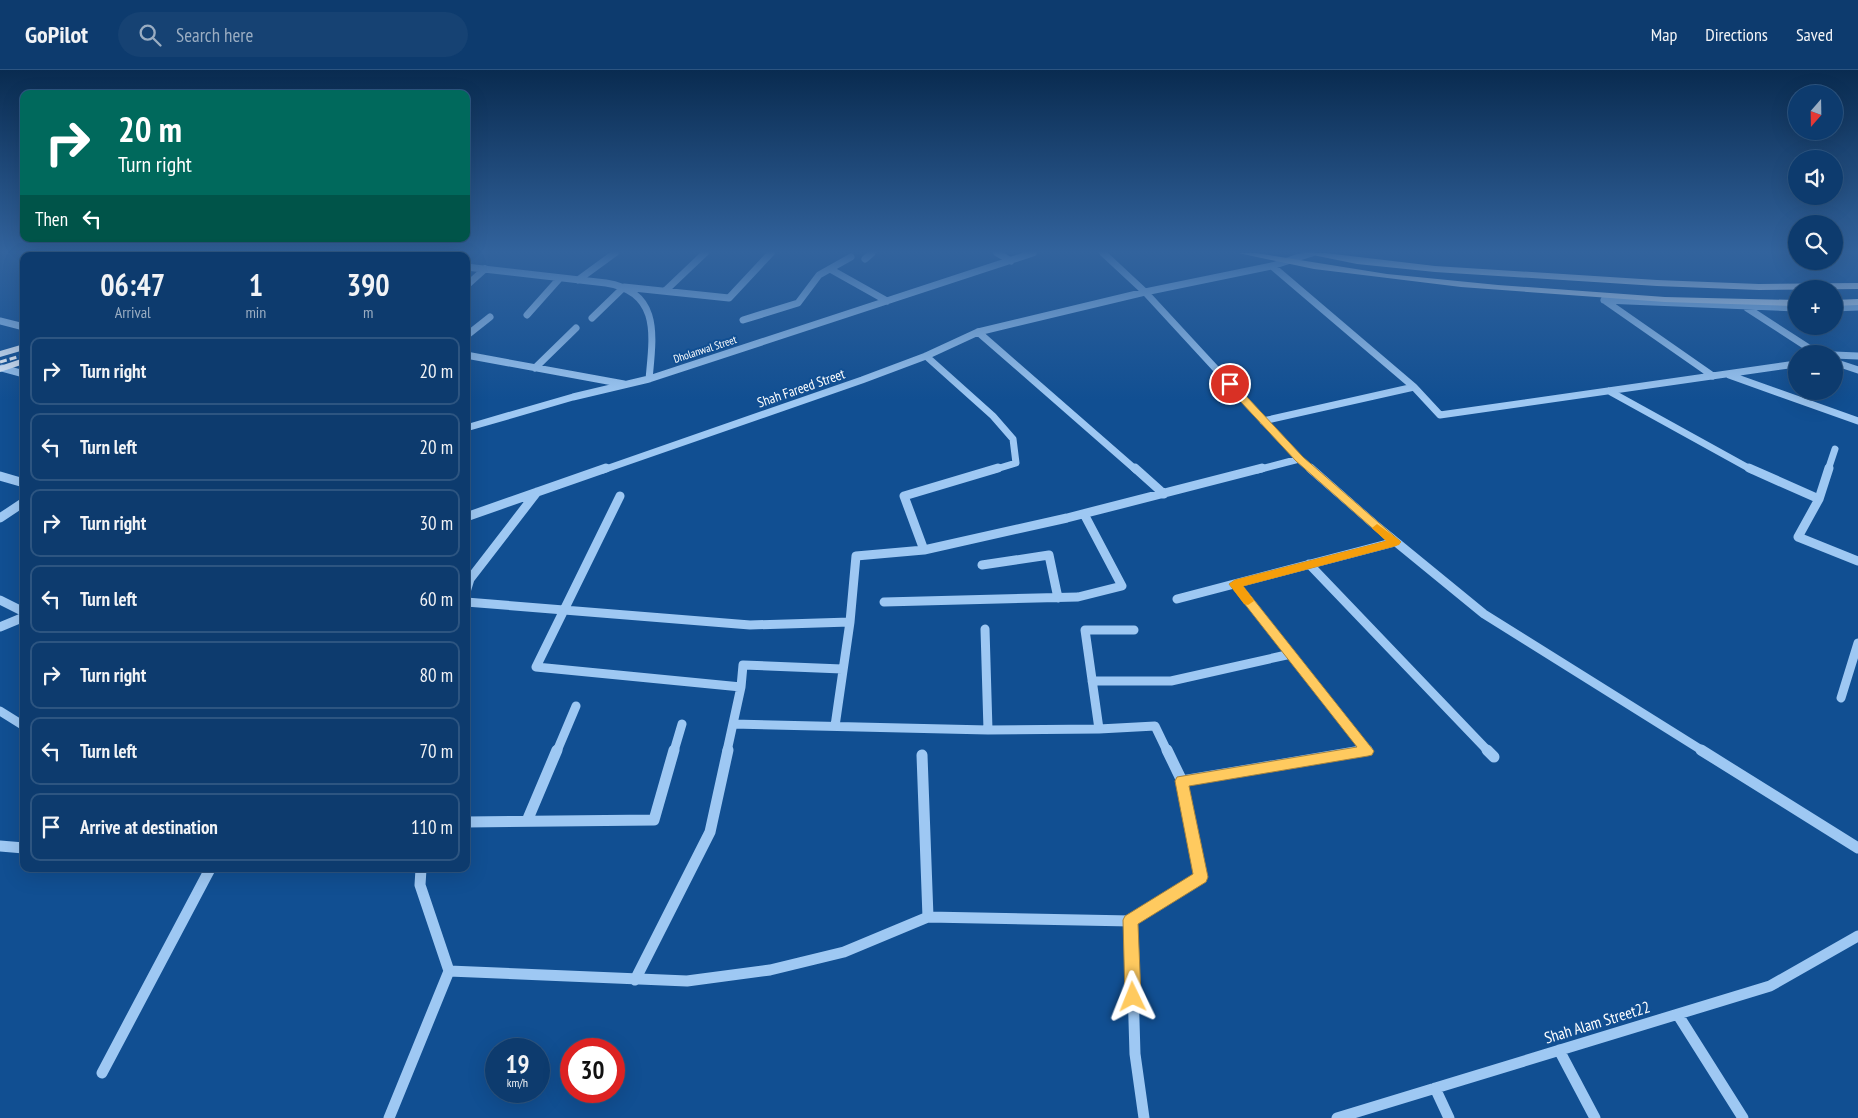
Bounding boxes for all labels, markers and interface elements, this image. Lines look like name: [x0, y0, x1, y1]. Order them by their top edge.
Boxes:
search box: [118, 12, 468, 57]
text: GoPilot: [25, 19, 88, 50]
icon: search: [136, 21, 164, 49]
text: Search here: [176, 23, 253, 47]
text: Map: [1651, 23, 1677, 46]
text: Directions: [1705, 23, 1768, 46]
text: Saved: [1796, 23, 1833, 46]
north arrow: [1788, 85, 1842, 140]
map controls: [1788, 85, 1843, 400]
text: 20 m: [118, 106, 182, 152]
icon: right: [35, 110, 100, 175]
text: Turn right: [118, 150, 192, 178]
button: sound: [1788, 150, 1843, 205]
icon: left: [78, 205, 106, 233]
text: Then: [35, 207, 68, 231]
button: search: [1788, 215, 1843, 270]
text: 06:47: [100, 265, 165, 304]
text: 1: [249, 265, 263, 304]
text: 390: [347, 265, 390, 304]
button: +: [1788, 280, 1843, 335]
text: Arrival: [115, 302, 151, 322]
text: min: [245, 302, 266, 322]
text: m: [363, 302, 373, 322]
street label: Dholanwal Street: [672, 332, 738, 366]
button: −: [1788, 345, 1843, 400]
icon: right: [37, 357, 65, 385]
text: Turn right: [80, 359, 146, 383]
text: 20 m: [420, 359, 453, 383]
pin: [1209, 363, 1251, 405]
street label: Shah Fareed Street: [755, 365, 847, 411]
icon: arrive: [1216, 370, 1244, 398]
icon: left: [37, 433, 65, 461]
text: Turn left: [80, 435, 137, 459]
text: 20 m: [420, 435, 453, 459]
icon: right: [37, 509, 65, 537]
text: Turn right: [80, 511, 146, 535]
text: 30 m: [420, 511, 453, 535]
icon: left: [37, 585, 65, 613]
text: Turn left: [80, 587, 137, 611]
text: 60 m: [420, 587, 453, 611]
icon: right: [37, 661, 65, 689]
text: Turn right: [80, 663, 146, 687]
text: 80 m: [420, 663, 453, 687]
icon: left: [37, 737, 65, 765]
text: Turn left: [80, 739, 137, 763]
text: 70 m: [420, 739, 453, 763]
icon: arrive: [37, 813, 65, 841]
text: Arrive at destination: [80, 815, 218, 839]
text: 110 m: [411, 815, 453, 839]
position arrow: [1106, 970, 1158, 1022]
street label: Shah Alam Street22: [1542, 996, 1652, 1048]
speed limit sign: 30: [560, 1038, 625, 1103]
text: 19: [506, 1048, 529, 1080]
text: km/h: [507, 1075, 528, 1090]

